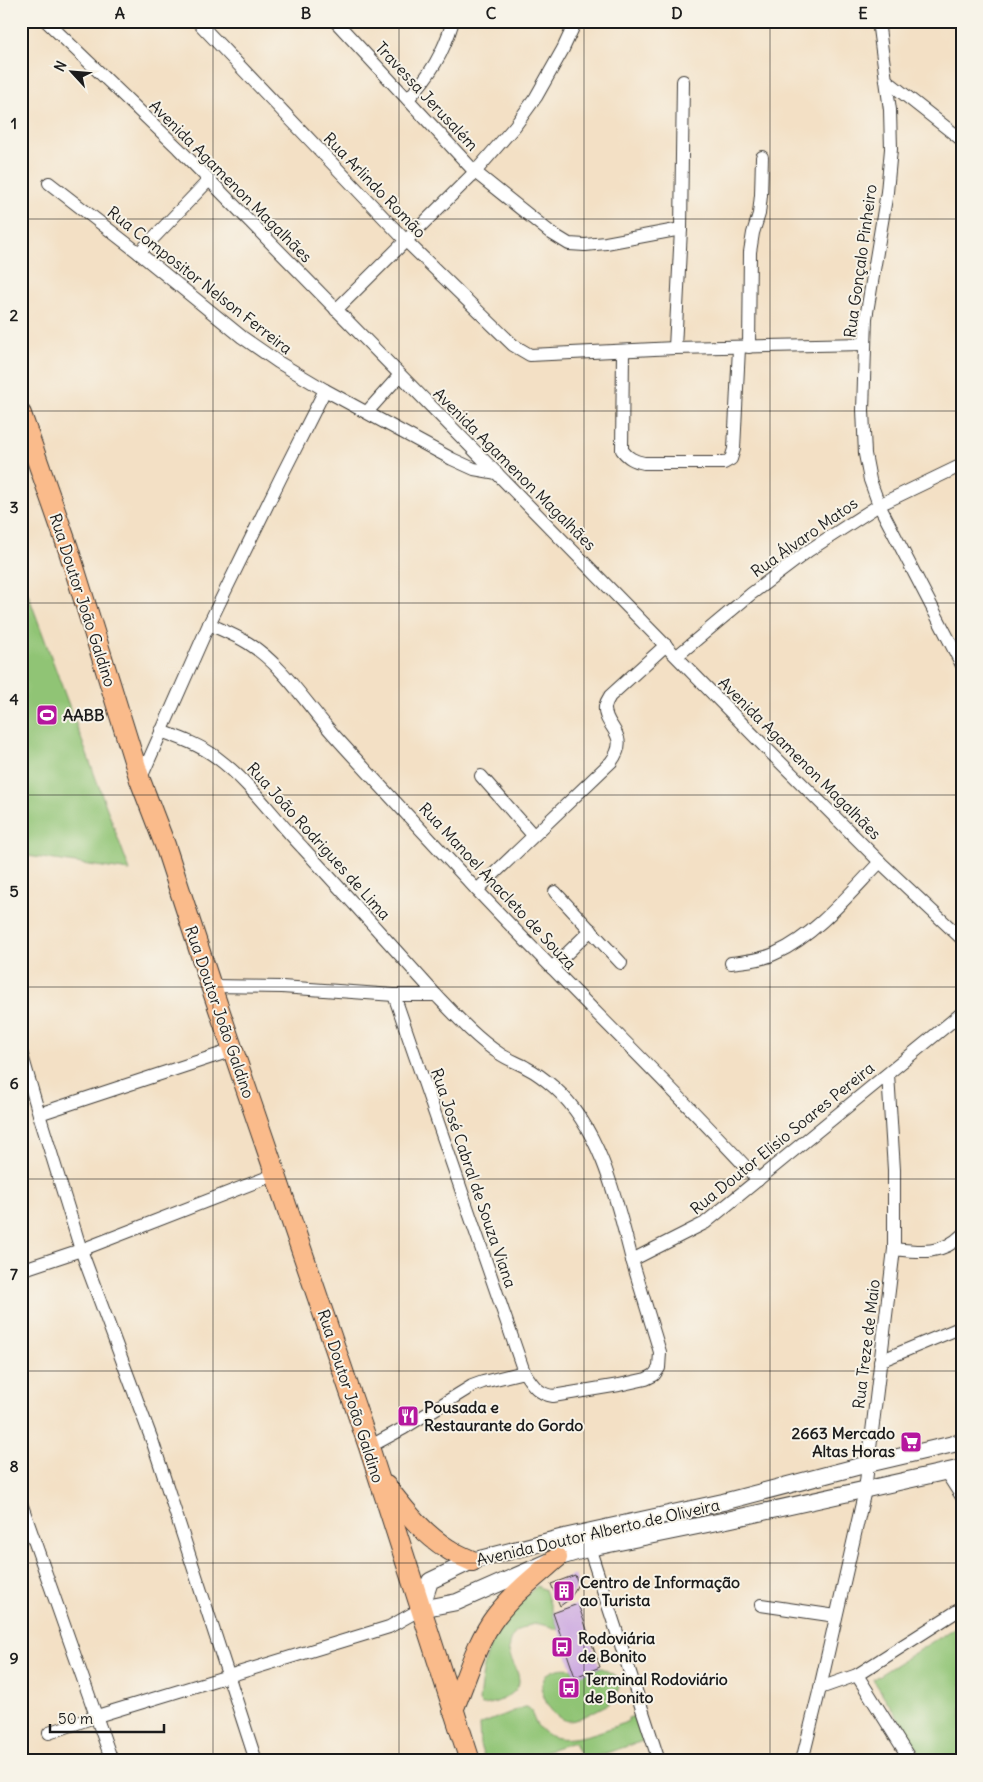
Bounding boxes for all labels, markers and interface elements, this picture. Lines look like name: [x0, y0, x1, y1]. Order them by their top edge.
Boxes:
text: A: [115, 3, 125, 23]
text: B: [301, 3, 312, 23]
text: C: [486, 3, 497, 23]
text: D: [671, 3, 683, 23]
text: E: [858, 3, 868, 23]
street label: Travessa Jerusalém: [371, 37, 483, 155]
north arrow: [48, 48, 98, 98]
text: N: [50, 58, 71, 75]
street label: Avenida Agamenon Magalhães: [145, 95, 317, 267]
text: 1: [11, 113, 17, 133]
street label: Rua Arlindo Romão: [320, 128, 430, 242]
street label: Rua Gonçalo Pinheiro: [839, 183, 881, 339]
street label: Rua Compositor Nelson Ferreira: [104, 202, 296, 358]
text: 2: [10, 305, 19, 325]
street label: Avenida Agamenon Magalhães: [429, 383, 601, 555]
street label: Rua Álvaro Matos: [747, 493, 861, 581]
text: 3: [9, 497, 19, 517]
street label: Rua Doutor João Galdino: [45, 511, 121, 689]
street label: Avenida Agamenon Magalhães: [714, 672, 886, 844]
text: 4: [9, 689, 19, 709]
sports icon: AABB: [35, 703, 59, 727]
place label: AABB: [63, 705, 105, 725]
street label: Rua João Rodrigues de Lima: [243, 758, 395, 924]
street label: Rua Manoel Anacleto de Souza: [415, 798, 581, 974]
text: 5: [9, 881, 19, 901]
street label: Rua Doutor João Galdino: [181, 923, 259, 1101]
street label: Rua Doutor Elisio Soares Pereira: [686, 1058, 878, 1218]
street label: Rua José Cabral de Souza Viana: [427, 1066, 521, 1290]
text: 6: [9, 1073, 19, 1093]
text: 7: [10, 1264, 18, 1284]
street label: Rua Treze de Maio: [848, 1278, 884, 1410]
street label: Rua Doutor João Galdino: [313, 1307, 389, 1485]
place label: Pousada e Restaurante do Gordo: [424, 1397, 583, 1435]
restaurant icon: Pousada e Restaurante do Gordo: [396, 1404, 420, 1428]
place label: 2663 Mercado Altas Horas: [792, 1423, 895, 1461]
supermarket icon: 2663 Mercado Altas Horas: [899, 1430, 923, 1454]
text: 8: [9, 1456, 19, 1476]
street label: Avenida Doutor Alberto de Oliveira: [474, 1494, 722, 1570]
place label: Centro de Informação ao Turista: [580, 1572, 740, 1610]
building icon: Centro de Informação ao Turista: [552, 1579, 576, 1603]
place label: Rodoviária de Bonito: [578, 1628, 655, 1666]
bus stop icon: Rodoviária de Bonito: [550, 1635, 574, 1659]
text: 9: [9, 1648, 19, 1668]
place label: Terminal Rodoviário de Bonito: [585, 1669, 728, 1707]
bus stop icon: Terminal Rodoviário de Bonito: [557, 1676, 581, 1700]
scale bar: [50, 1702, 164, 1734]
text: 50 m: [58, 1709, 93, 1728]

